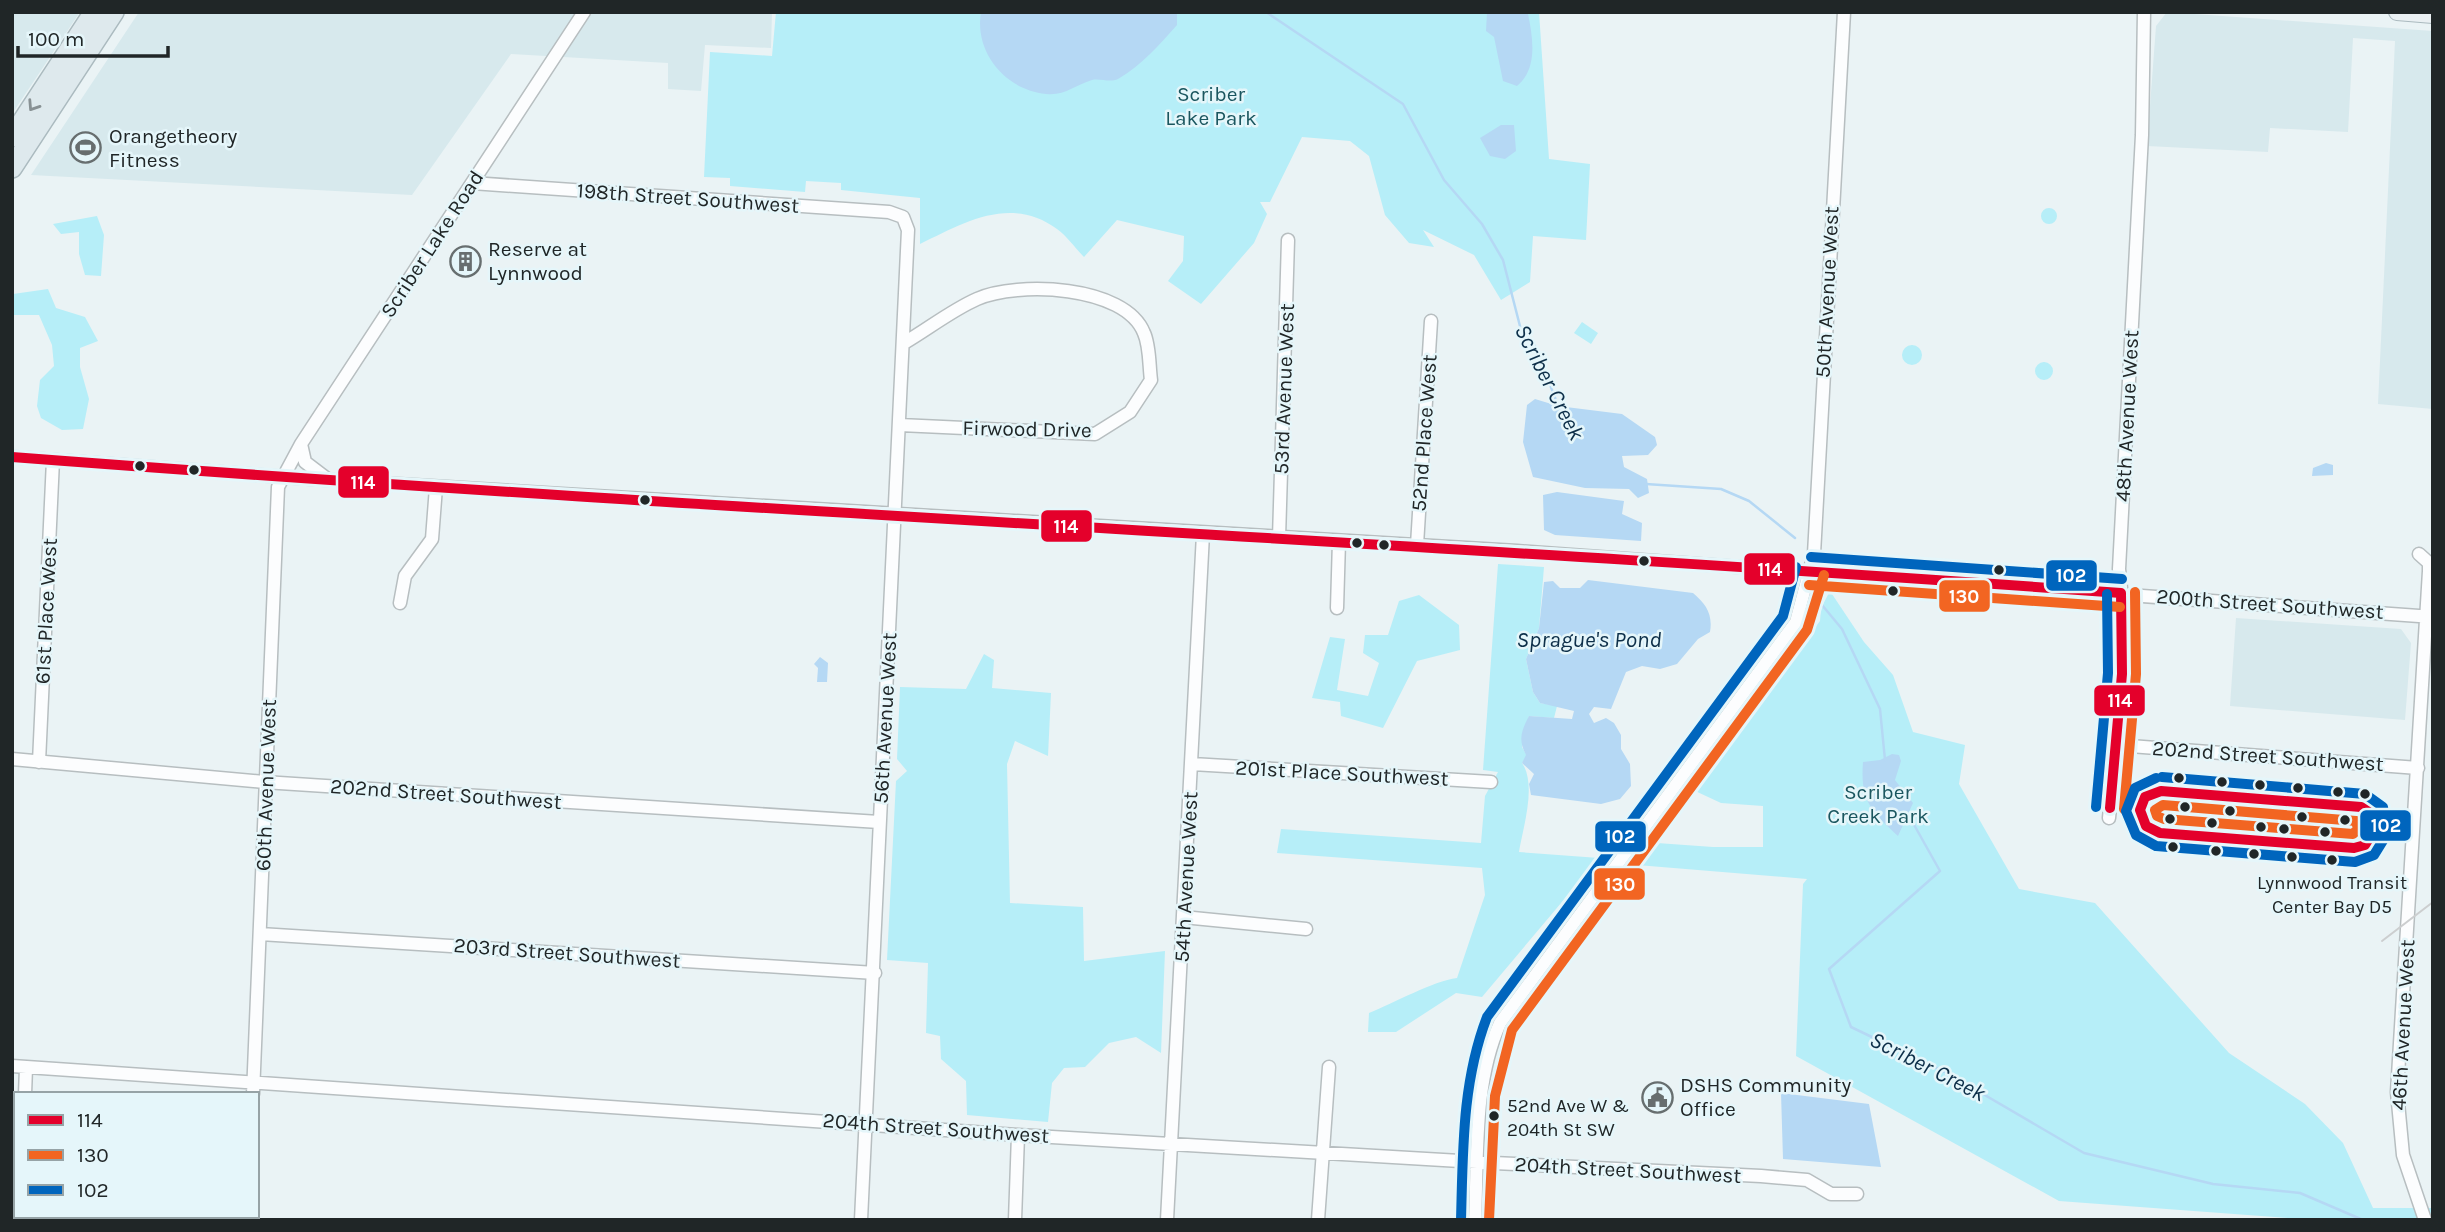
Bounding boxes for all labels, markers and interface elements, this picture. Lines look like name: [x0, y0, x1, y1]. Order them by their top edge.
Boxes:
scale bar: [18, 14, 168, 58]
text: 100 m: [28, 27, 85, 51]
park label: Scriber Lake Park: [1165, 82, 1257, 130]
one-way arrow: [28, 98, 41, 111]
place label: Orangetheory Fitness: [109, 124, 237, 172]
sports icon: Orangetheory Fitness: [69, 131, 103, 165]
street label: Scriber Lake Road: [376, 166, 488, 322]
street label: 198th Street Southwest: [576, 178, 800, 218]
street label: 50th Avenue West: [1811, 205, 1843, 378]
place label: Reserve at Lynnwood: [488, 237, 587, 285]
building icon: Reserve at Lynnwood: [448, 244, 482, 278]
street label: 53rd Avenue West: [1269, 303, 1299, 475]
water label: Scriber Creek: [1509, 320, 1590, 445]
street label: 48th Avenue West: [2111, 329, 2143, 503]
street label: 52nd Place West: [1407, 353, 1441, 512]
street label: Firwood Drive: [962, 416, 1092, 442]
unlabelled marker: [133, 459, 147, 473]
unlabelled marker: [187, 463, 201, 477]
line badge: 114: [337, 465, 390, 499]
text: 114: [351, 472, 376, 494]
unlabelled marker: [638, 493, 652, 507]
line badge: 114: [1040, 509, 1093, 543]
text: 114: [1054, 516, 1079, 538]
unlabelled marker: [1350, 536, 1364, 550]
street label: 61st Place West: [30, 537, 62, 685]
unlabelled marker: [1377, 538, 1391, 552]
line badge: 114: [1743, 552, 1796, 586]
unlabelled marker: [1637, 554, 1651, 568]
text: 114: [1758, 559, 1783, 581]
line badge: 102: [2045, 559, 2098, 592]
unlabelled marker: [1992, 563, 2006, 577]
text: 102: [2056, 565, 2086, 587]
line badge: 130: [1938, 579, 1991, 613]
unlabelled marker: [1886, 584, 1900, 598]
street label: 200th Street Southwest: [2156, 584, 2384, 624]
text: 130: [1949, 586, 1979, 608]
water label: Sprague's Pond: [1516, 626, 1662, 653]
street label: 56th Avenue West: [869, 632, 901, 804]
line badge: 114: [2093, 684, 2146, 717]
text: 114: [2108, 690, 2133, 712]
street label: 60th Avenue West: [251, 699, 281, 871]
street label: 202nd Street Southwest: [2151, 736, 2385, 776]
street label: 201st Place Southwest: [1235, 755, 1449, 791]
unlabelled marker: [2172, 771, 2186, 785]
street label: 202nd Street Southwest: [329, 774, 563, 814]
unlabelled marker: [2215, 775, 2229, 789]
unlabelled marker: [2253, 778, 2267, 792]
park label: Scriber Creek Park: [1827, 780, 1929, 828]
unlabelled marker: [2291, 781, 2305, 795]
unlabelled marker: [2331, 785, 2345, 799]
unlabelled marker: [2358, 787, 2372, 801]
street label: 54th Avenue West: [1170, 791, 1202, 963]
unlabelled marker: [2178, 800, 2192, 814]
unlabelled marker: [2223, 804, 2237, 818]
line badge: 102: [2359, 809, 2412, 842]
unlabelled marker: [2295, 810, 2309, 824]
unlabelled marker: [2163, 812, 2177, 826]
unlabelled marker: [2338, 813, 2352, 827]
text: 102: [2371, 815, 2401, 837]
unlabelled marker: [2205, 816, 2219, 830]
line badge: 102: [1594, 820, 1647, 853]
unlabelled marker: [2254, 820, 2268, 834]
unlabelled marker: [2277, 822, 2291, 836]
unlabelled marker: [2318, 825, 2332, 839]
text: 102: [1605, 826, 1635, 848]
unlabelled marker: [2166, 840, 2180, 854]
unlabelled marker: [2209, 844, 2223, 858]
unlabelled marker: [2247, 847, 2261, 861]
unlabelled marker: [2285, 850, 2299, 864]
marker: Lynnwood Transit Center Bay D5: [2325, 853, 2339, 867]
line badge: 130: [1593, 867, 1646, 901]
place label: Lynnwood Transit Center Bay D5: [2257, 872, 2407, 918]
text: 130: [1605, 874, 1635, 896]
street label: 203rd Street Southwest: [453, 933, 681, 973]
street label: 46th Avenue West: [2387, 939, 2419, 1111]
water label: Scriber Creek: [1865, 1026, 1990, 1107]
place label: DSHS Community Office: [1680, 1073, 1851, 1121]
public building icon: DSHS Community Office: [1640, 1080, 1674, 1114]
legend: [14, 1092, 259, 1218]
place label: 52nd Ave W & 204th St SW: [1507, 1095, 1629, 1141]
text: 114: [77, 1108, 103, 1132]
street label: 204th Street Southwest: [822, 1108, 1050, 1148]
marker: 52nd Ave W & 204th St SW: [1487, 1109, 1501, 1123]
text: 130: [77, 1143, 109, 1167]
street label: 204th Street Southwest: [1514, 1152, 1742, 1188]
text: 102: [77, 1178, 109, 1202]

